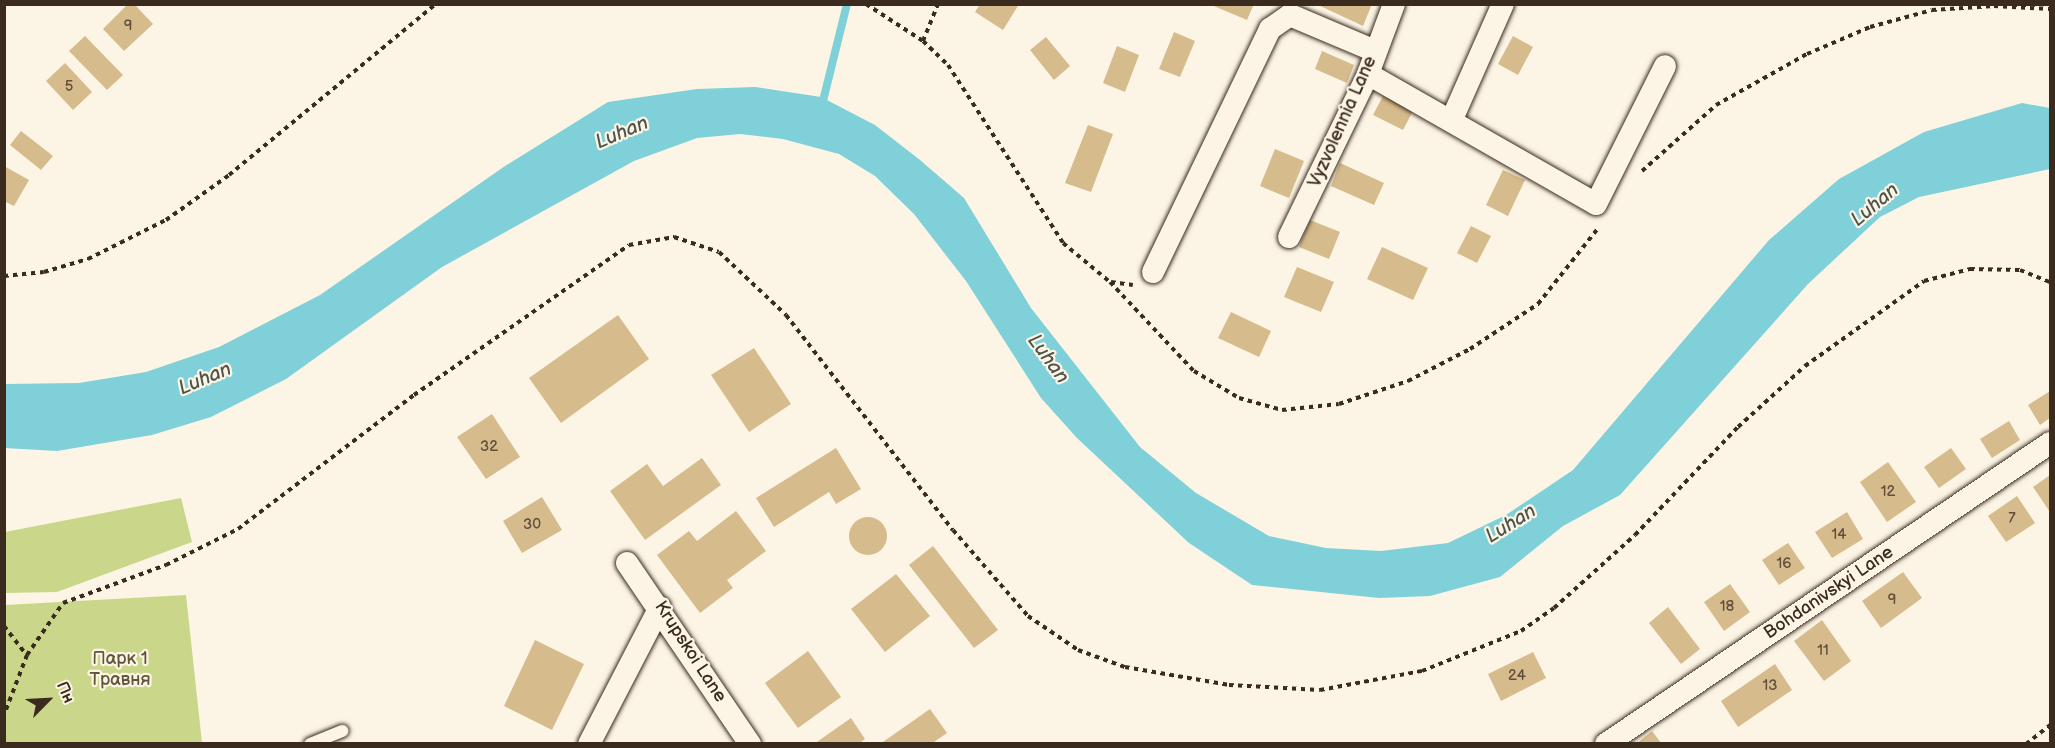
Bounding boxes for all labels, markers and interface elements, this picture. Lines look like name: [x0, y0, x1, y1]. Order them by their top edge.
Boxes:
house number: 9: [124, 17, 132, 35]
street label: Vyzvolennia Lane: [1304, 53, 1382, 191]
house number: 5: [65, 78, 73, 96]
water label: Luhan: [592, 111, 652, 155]
water label: Luhan: [1846, 178, 1904, 232]
water label: Luhan: [1022, 330, 1074, 388]
water label: Luhan: [175, 357, 235, 401]
house number: 32: [480, 438, 498, 456]
house number: 12: [1881, 483, 1895, 501]
water label: Luhan: [1481, 499, 1541, 549]
house number: 7: [2008, 510, 2016, 528]
house number: 30: [523, 516, 541, 534]
house number: 14: [1832, 526, 1846, 544]
street label: Bohdanivskyi Lane: [1760, 542, 1898, 644]
house number: 16: [1777, 555, 1791, 573]
house number: 9: [1888, 591, 1896, 609]
street label: Krupskoi Lane: [649, 597, 731, 707]
house number: 18: [1720, 598, 1734, 616]
house number: 11: [1817, 642, 1829, 660]
park label: Парк 1 Травня: [90, 649, 150, 692]
house number: 24: [1508, 667, 1526, 685]
north arrow: [18, 670, 78, 730]
house number: 13: [1762, 677, 1778, 695]
text: Пн: [52, 679, 78, 706]

